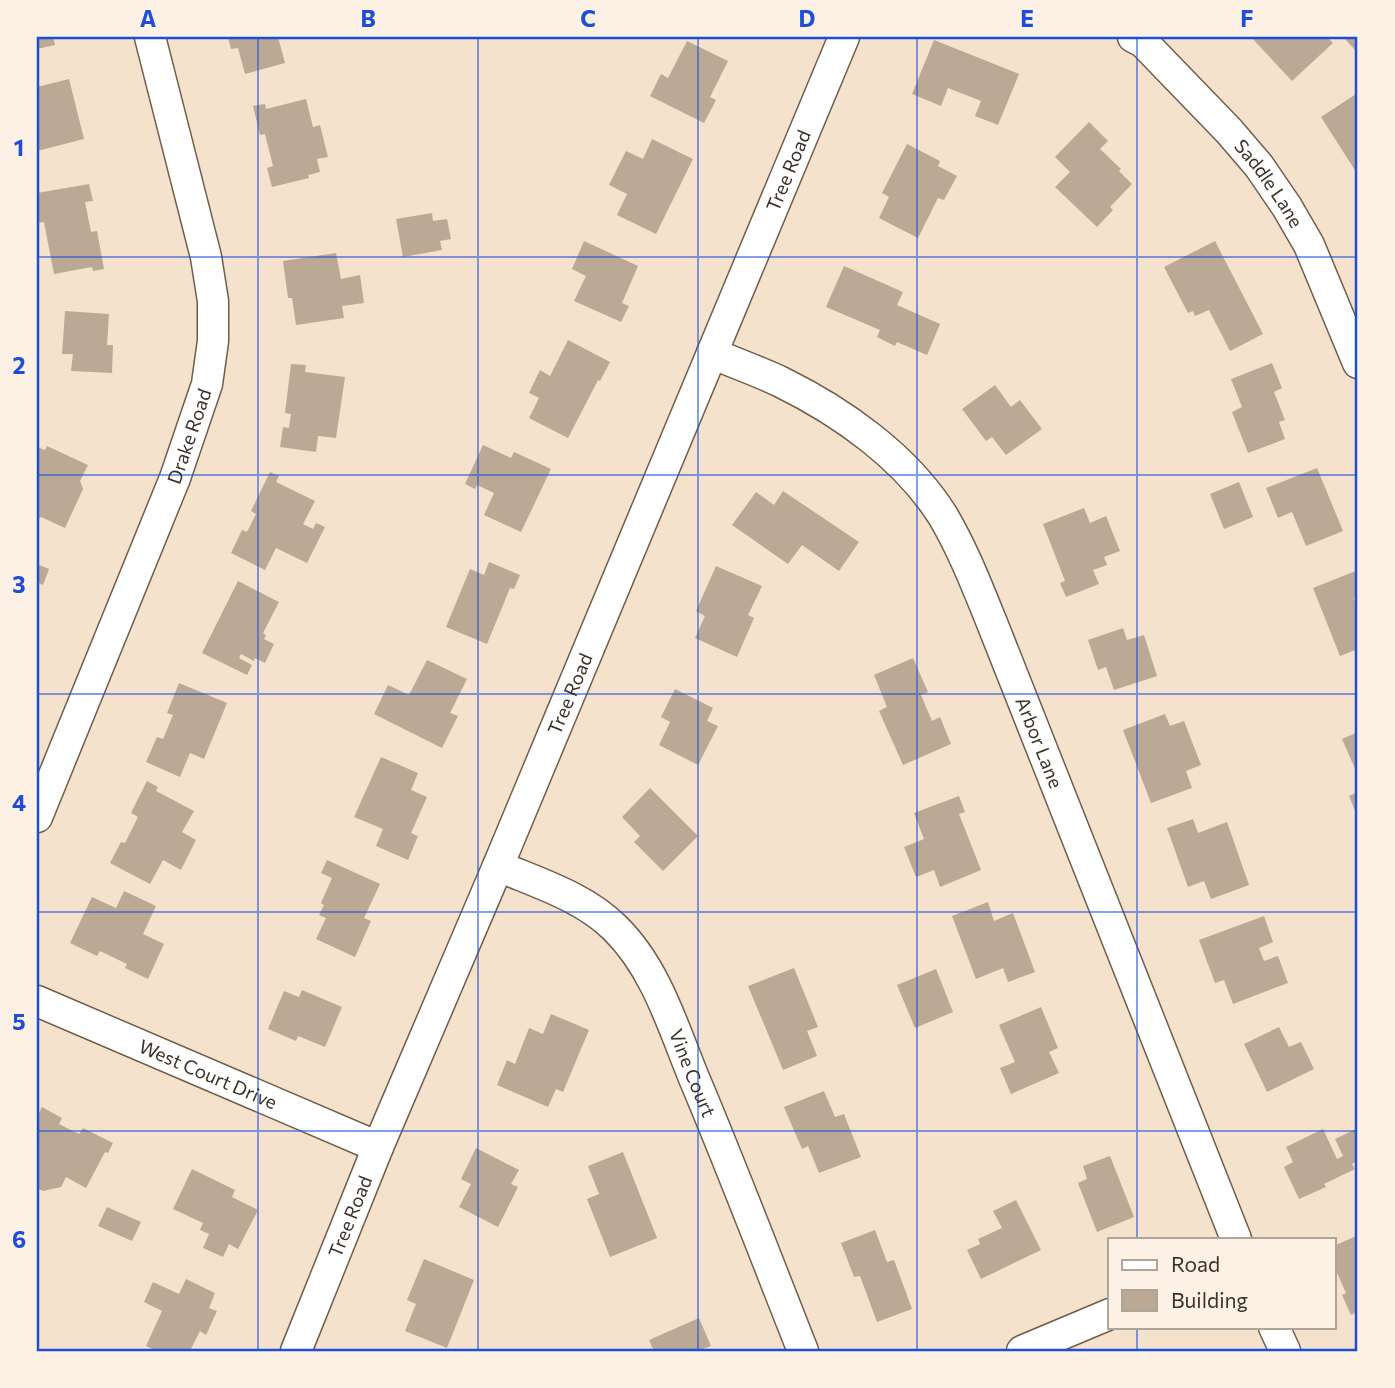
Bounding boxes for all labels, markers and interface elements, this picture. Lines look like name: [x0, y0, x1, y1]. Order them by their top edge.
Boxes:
text: A: [140, 4, 157, 32]
text: B: [360, 4, 376, 32]
text: C: [580, 4, 596, 32]
text: D: [799, 4, 816, 32]
text: E: [1020, 4, 1034, 32]
text: F: [1240, 4, 1254, 32]
street label: Tree Road: [761, 126, 815, 214]
text: 1: [14, 133, 24, 161]
street label: Saddle Lane: [1230, 134, 1308, 232]
text: 2: [12, 351, 26, 379]
street label: Drake Road: [162, 385, 216, 487]
text: 3: [12, 570, 26, 598]
street label: Tree Road: [542, 650, 597, 738]
street label: Arbor Lane: [1011, 693, 1068, 791]
text: 4: [12, 788, 26, 816]
text: 5: [12, 1007, 26, 1035]
street label: Vine Court: [665, 1026, 721, 1120]
street label: West Court Drive: [136, 1034, 281, 1113]
street label: Tree Road: [323, 1172, 376, 1260]
text: 6: [12, 1225, 26, 1253]
legend: [1108, 1238, 1336, 1328]
text: Road: [1171, 1251, 1220, 1276]
text: Building: [1171, 1287, 1248, 1312]

